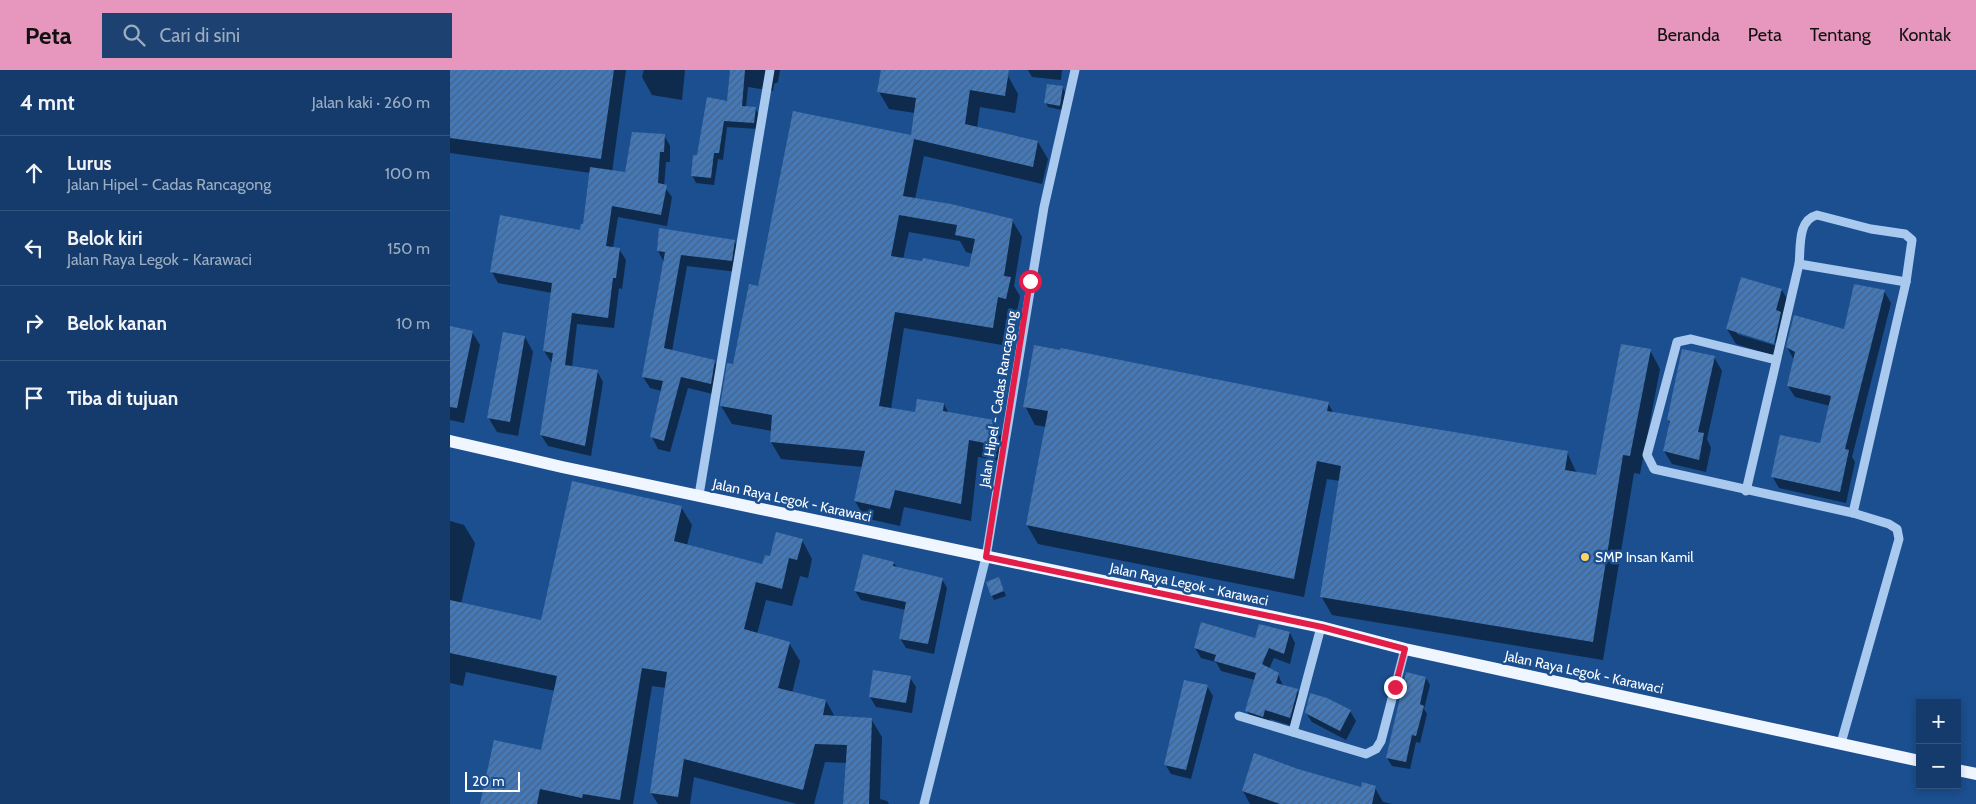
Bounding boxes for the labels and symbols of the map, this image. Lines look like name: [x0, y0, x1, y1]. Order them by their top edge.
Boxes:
route start: [1019, 270, 1042, 293]
street label: Jalan Hipel - Cadas Rancagong: [975, 308, 1021, 490]
street label: Jalan Raya Legok - Karawaci: [710, 474, 873, 526]
place label: SMP Insan Kamil: [1595, 548, 1694, 566]
marker: SMP Insan Kamil: [1579, 551, 1591, 563]
street label: Jalan Raya Legok - Karawaci: [1107, 558, 1270, 610]
street label: Jalan Raya Legok - Karawaci: [1502, 646, 1665, 698]
route end: [1384, 676, 1407, 699]
scale bar: [465, 769, 520, 792]

